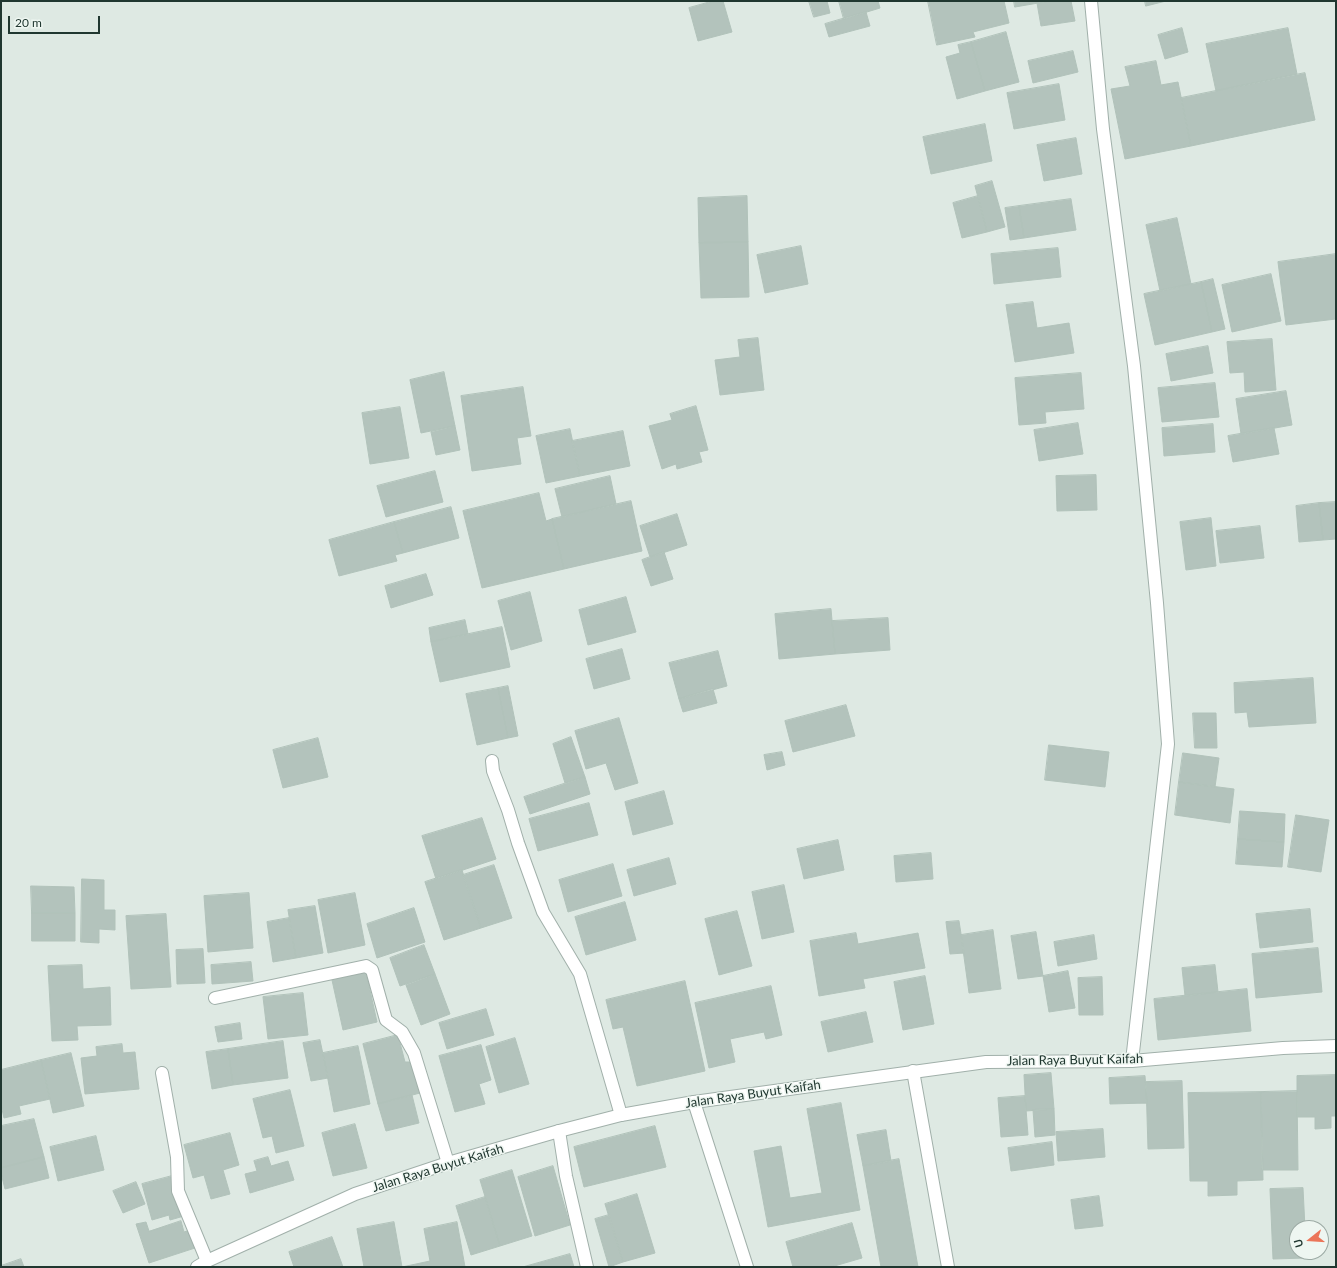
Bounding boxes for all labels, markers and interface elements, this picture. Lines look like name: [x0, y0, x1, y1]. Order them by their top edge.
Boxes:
scale bar: [10, 8, 102, 34]
text: 20 m: [15, 15, 42, 30]
street label: Jalan Raya Buyut Kaifah: [1007, 1051, 1143, 1069]
street label: Jalan Raya Buyut Kaifah: [684, 1077, 822, 1111]
street label: Jalan Raya Buyut Kaifah: [371, 1141, 505, 1195]
north arrow: [1289, 1220, 1329, 1260]
text: U: [1291, 1238, 1305, 1249]

